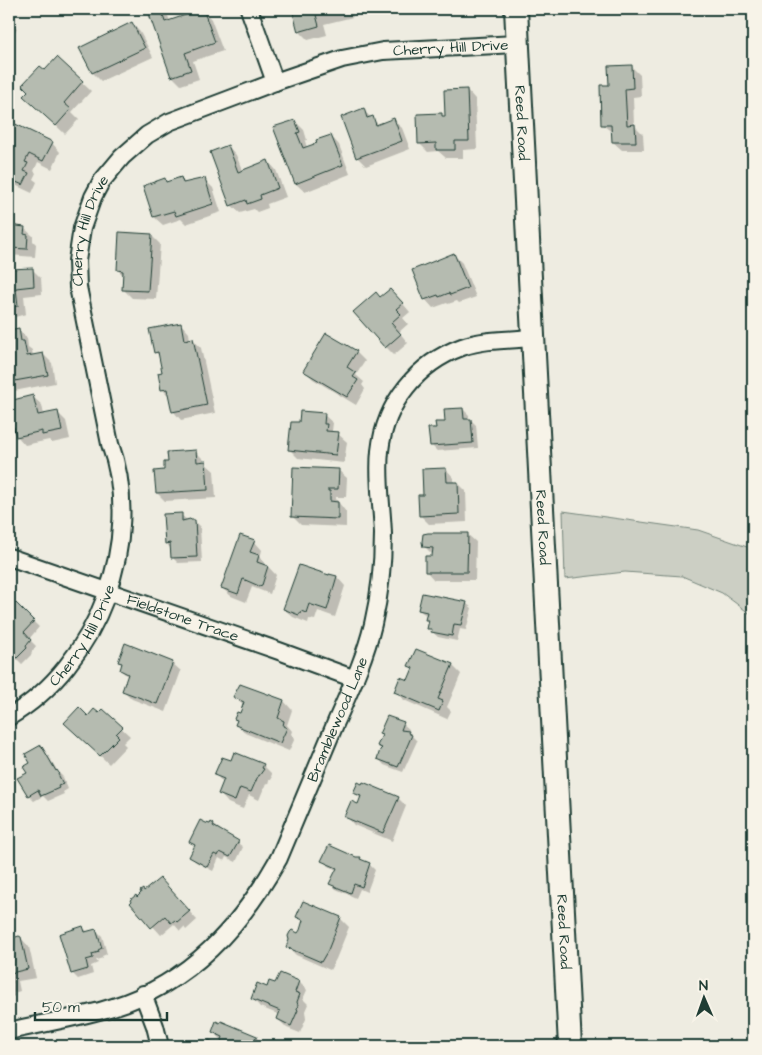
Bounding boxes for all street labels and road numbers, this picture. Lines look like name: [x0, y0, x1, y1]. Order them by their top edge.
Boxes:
street label: Cherry Hill Drive: [393, 35, 509, 61]
street label: Reed Road: [509, 85, 534, 161]
street label: Cherry Hill Drive: [67, 170, 114, 287]
street label: Reed Road: [530, 489, 555, 566]
street label: Cherry Hill Drive: [44, 582, 120, 691]
street label: Fieldstone Trace: [124, 589, 242, 647]
street label: Bramblewood Lane: [302, 654, 373, 785]
street label: Reed Road: [551, 894, 576, 970]

